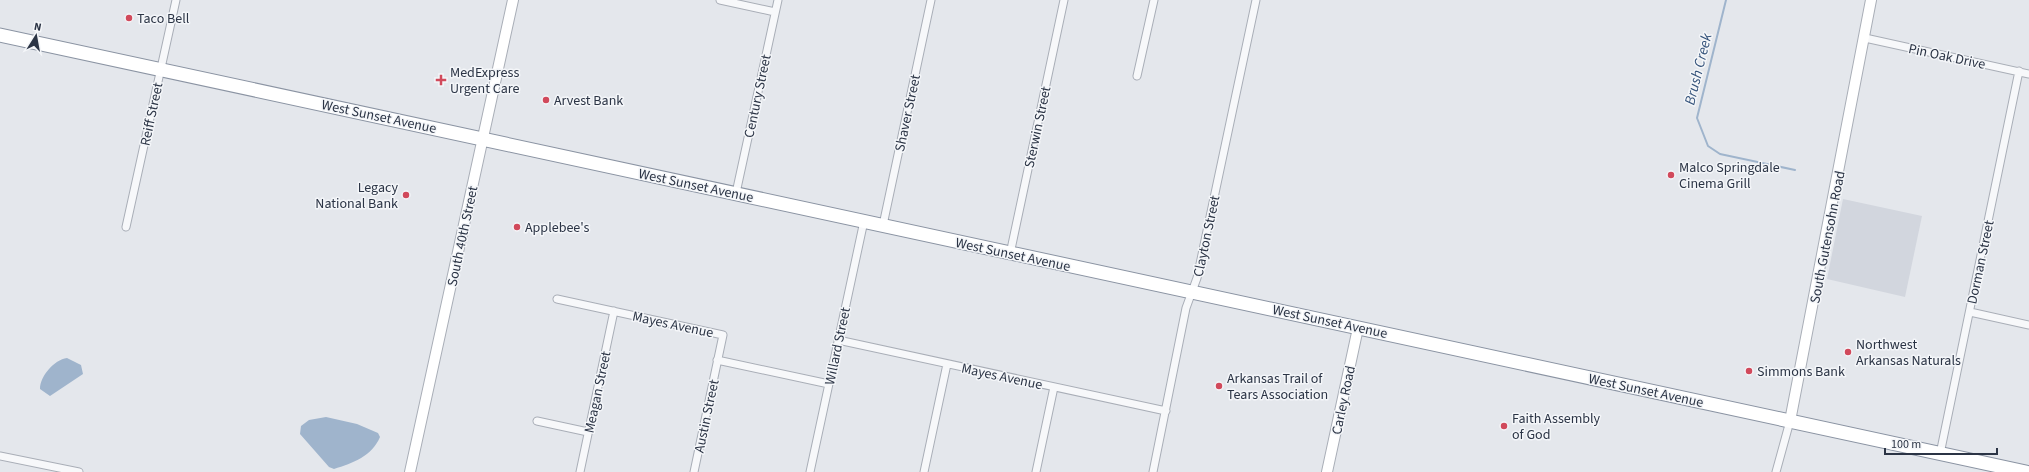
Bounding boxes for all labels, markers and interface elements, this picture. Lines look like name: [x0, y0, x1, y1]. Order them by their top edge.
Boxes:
place label: Taco Bell: [137, 9, 190, 29]
marker: Taco Bell: [124, 13, 134, 23]
north arrow: [16, 16, 56, 56]
text: N: [33, 19, 43, 35]
water label: Brush Creek: [1679, 30, 1718, 107]
street label: Pin Oak Drive: [1906, 39, 1987, 75]
street label: Century Street: [739, 53, 777, 140]
place label: MedExpress Urgent Care: [450, 63, 520, 99]
street label: Shaver Street: [890, 73, 926, 154]
marker: MedExpress Urgent Care: [435, 74, 447, 86]
street label: Reiff Street: [136, 80, 168, 148]
street label: Sterwin Street: [1020, 84, 1056, 170]
place label: Arvest Bank: [554, 91, 623, 111]
street label: West Sunset Avenue: [319, 95, 438, 139]
marker: Arvest Bank: [541, 95, 551, 105]
place label: Malco Springdale Cinema Grill: [1679, 158, 1780, 194]
street label: West Sunset Avenue: [636, 164, 755, 208]
street label: South Gutensohn Road: [1805, 169, 1851, 305]
marker: Malco Springdale Cinema Grill: [1666, 170, 1676, 180]
place label: Legacy National Bank: [315, 178, 398, 214]
street label: South 40th Street: [443, 184, 483, 288]
marker: Legacy National Bank: [401, 190, 411, 200]
street label: Clayton Street: [1189, 193, 1225, 279]
place label: Applebee's: [525, 218, 589, 238]
street label: Dorman Street: [1962, 218, 2000, 306]
marker: Applebee's: [512, 222, 522, 232]
street label: West Sunset Avenue: [953, 233, 1072, 277]
street label: West Sunset Avenue: [1270, 300, 1389, 344]
street label: Willard Street: [820, 305, 856, 387]
street label: Mayes Avenue: [630, 307, 715, 343]
place label: Northwest Arkansas Naturals: [1856, 335, 1961, 371]
marker: Northwest Arkansas Naturals: [1843, 347, 1853, 357]
street label: Meagan Street: [580, 349, 616, 435]
street label: Mayes Avenue: [959, 359, 1044, 395]
place label: Simmons Bank: [1757, 362, 1845, 382]
street label: Carley Road: [1327, 364, 1361, 436]
marker: Simmons Bank: [1744, 366, 1754, 376]
place label: Arkansas Trail of Tears Association: [1227, 369, 1328, 405]
street label: West Sunset Avenue: [1586, 369, 1705, 413]
street label: Austin Street: [689, 377, 725, 455]
marker: Arkansas Trail of Tears Association: [1214, 381, 1224, 391]
place label: Faith Assembly of God: [1512, 409, 1601, 445]
marker: Faith Assembly of God: [1499, 421, 1509, 431]
scale bar: [1885, 430, 1997, 456]
text: 100 m: [1891, 436, 1921, 453]

